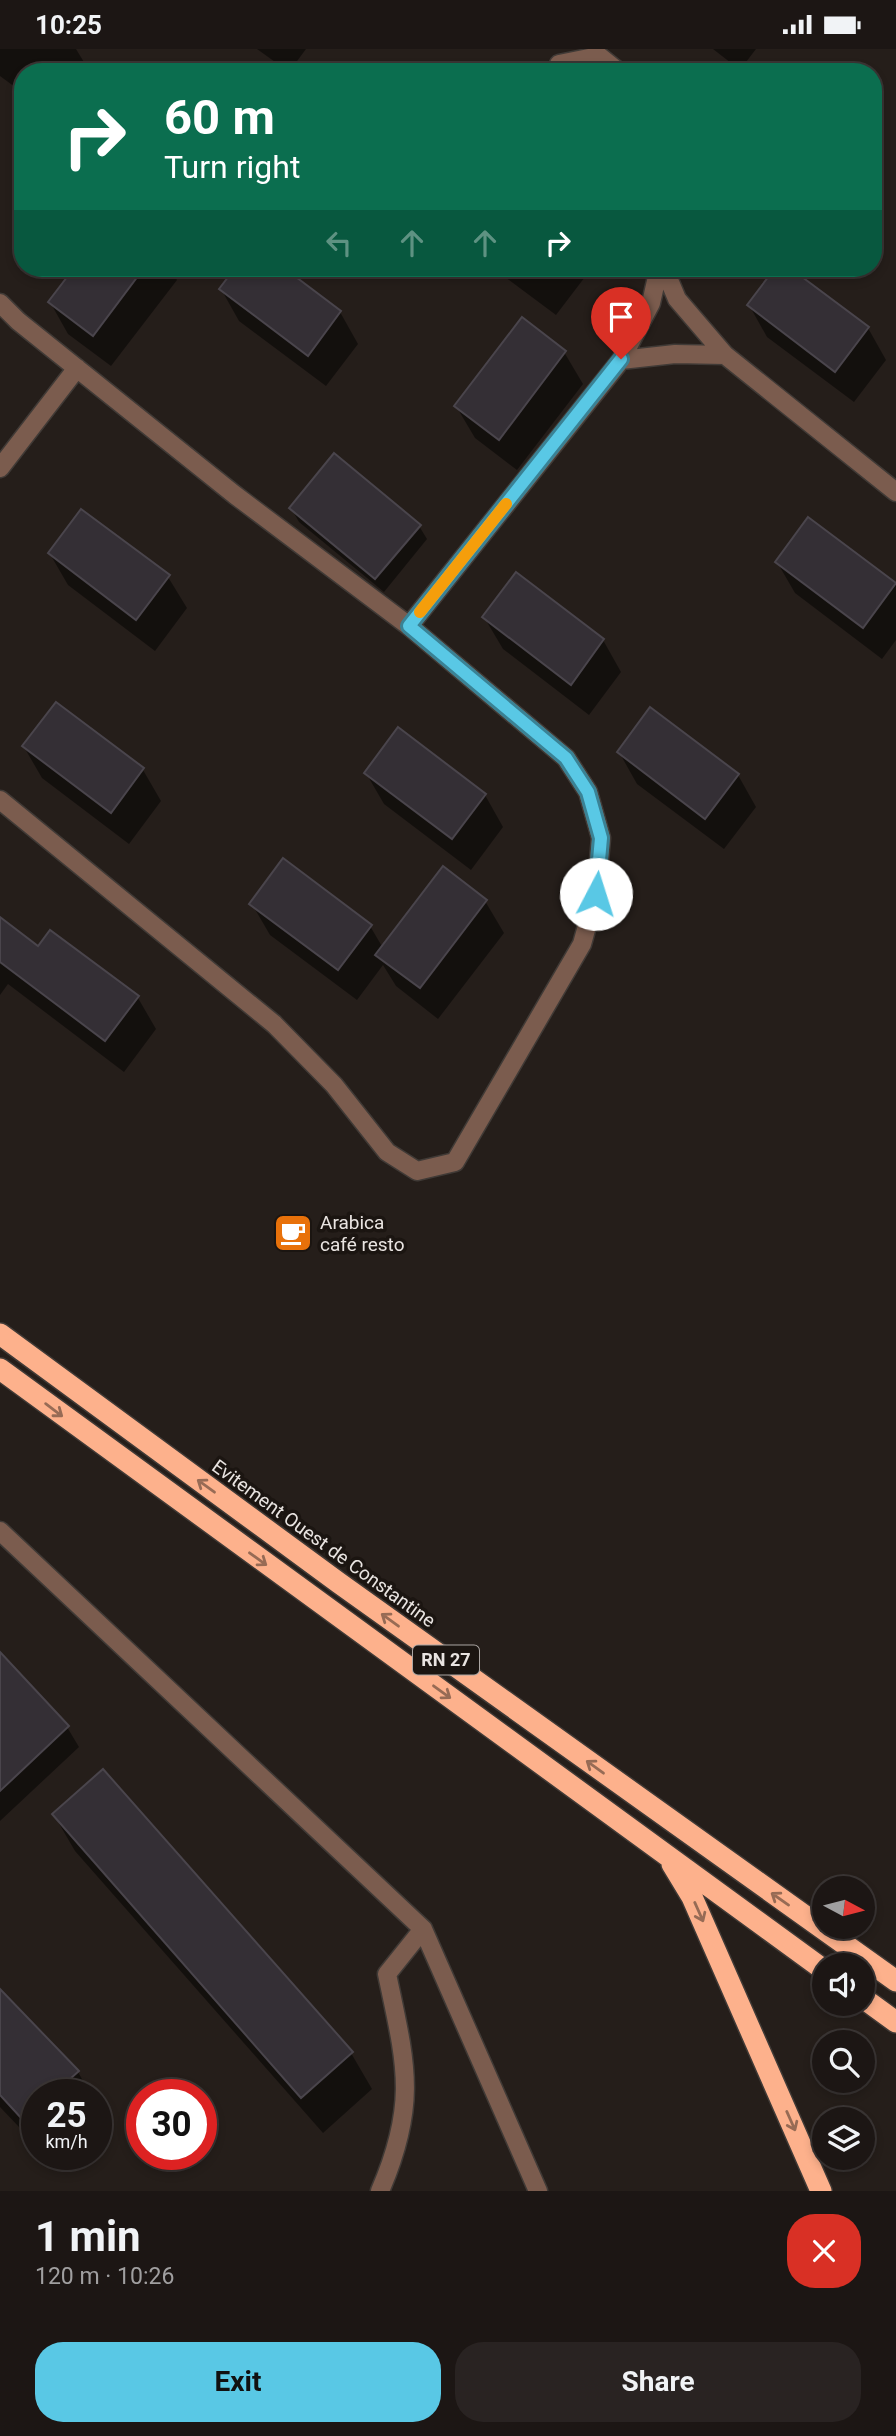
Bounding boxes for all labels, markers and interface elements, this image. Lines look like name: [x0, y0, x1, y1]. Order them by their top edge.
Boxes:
text: 10:25: [35, 10, 102, 40]
text: 60 m: [164, 89, 275, 146]
icon: right: [49, 91, 140, 182]
text: Turn right: [164, 148, 300, 186]
icon: left: [320, 224, 358, 262]
icon: ahead: [393, 224, 431, 262]
icon: ahead: [466, 224, 504, 262]
icon: right: [539, 224, 577, 262]
pin: [591, 287, 651, 359]
icon: arrive: [602, 298, 640, 336]
position arrow: [559, 857, 633, 931]
place label: Arabica café resto: [320, 1211, 404, 1256]
cafe icon: Arabica café resto: [272, 1212, 314, 1254]
one-way arrow: [45, 1403, 63, 1418]
street label: Evitement Ouest de Constantine: [207, 1455, 440, 1632]
one-way arrow: [197, 1479, 216, 1494]
one-way arrow: [248, 1551, 267, 1566]
one-way arrow: [381, 1613, 400, 1627]
road number: RN 27: [413, 1645, 479, 1675]
one-way arrow: [432, 1685, 451, 1699]
one-way arrow: [586, 1760, 605, 1774]
north arrow: [812, 1876, 875, 1939]
map controls: [812, 1876, 875, 2170]
one-way arrow: [771, 1892, 790, 1906]
one-way arrow: [693, 1901, 706, 1923]
button: sound: [812, 1953, 875, 2016]
button: search: [812, 2030, 875, 2093]
speed limit sign: 30: [126, 2079, 217, 2170]
text: 25: [46, 2095, 87, 2136]
button: layers: [812, 2107, 875, 2170]
one-way arrow: [785, 2110, 798, 2131]
text: km/h: [45, 2131, 88, 2152]
text: 1 min: [35, 2212, 141, 2261]
button: close: [787, 2214, 861, 2288]
text: 120 m · 10:26: [35, 2263, 174, 2290]
button: Exit: [35, 2342, 441, 2422]
button: Share: [455, 2342, 861, 2422]

